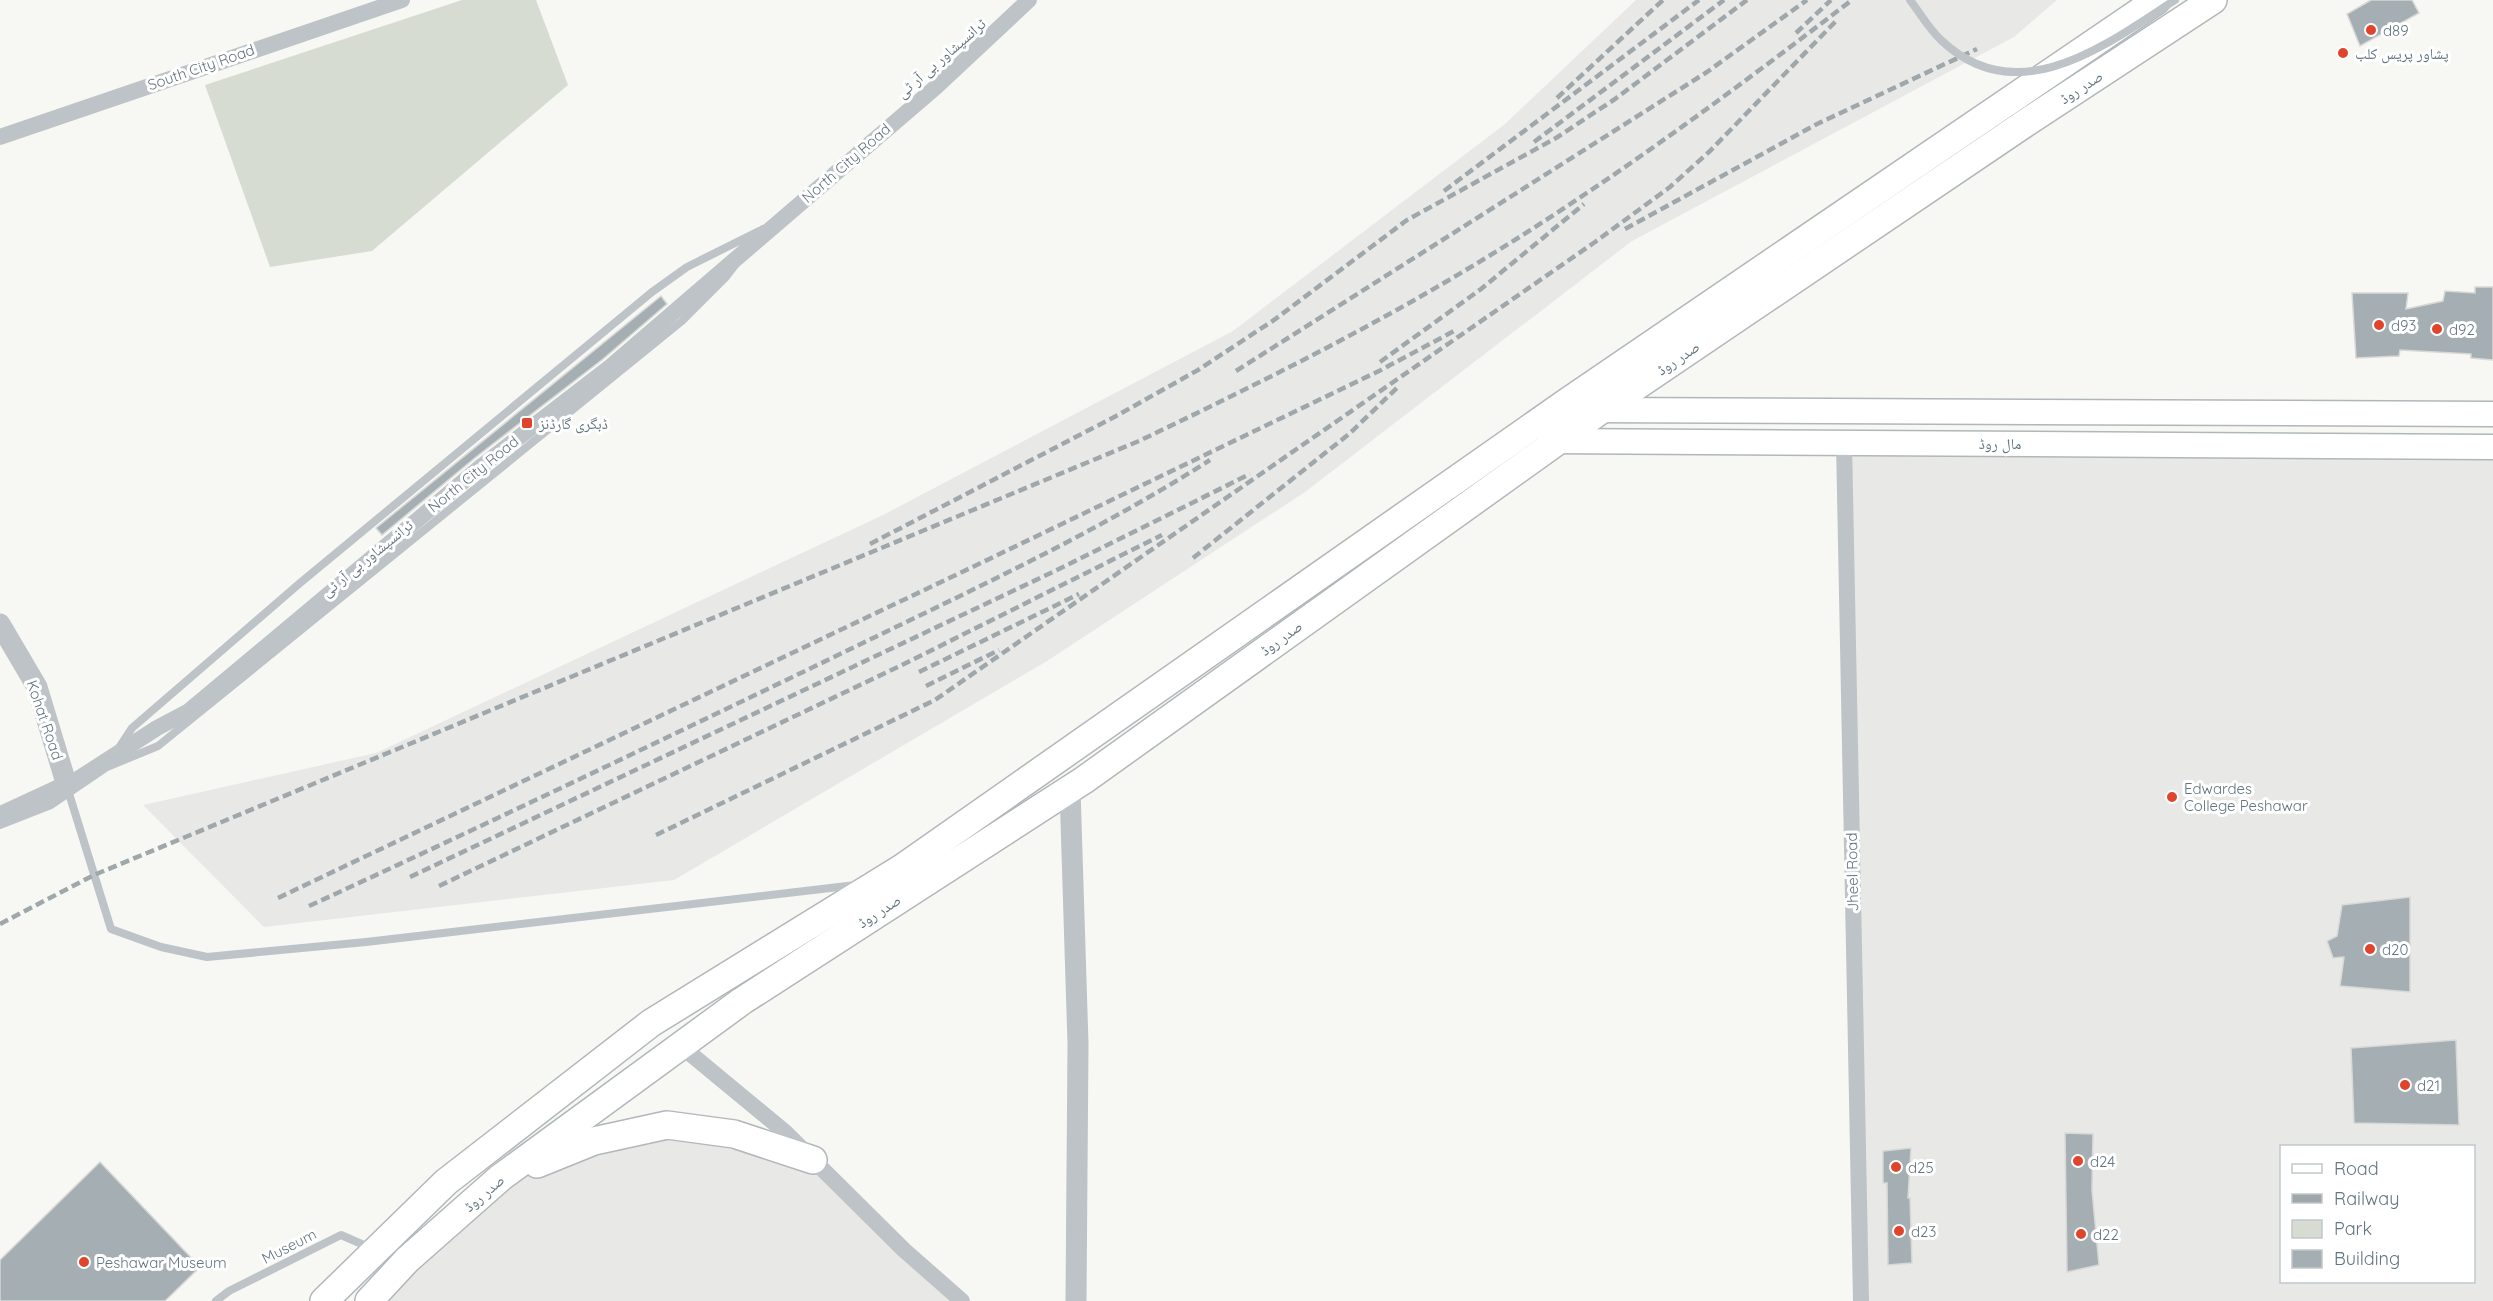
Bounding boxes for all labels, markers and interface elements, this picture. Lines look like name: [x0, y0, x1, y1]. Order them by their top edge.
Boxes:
street label: ٹرانسپشاور بی آر ٹی: [892, 14, 990, 103]
place label: d89: [2383, 21, 2409, 40]
marker: d89: [2364, 23, 2378, 37]
street label: South City Road: [145, 40, 257, 94]
place label: پشاور پریس کلب: [2355, 44, 2449, 64]
marker: پشاور پریس کلب: [2336, 46, 2350, 60]
street label: صدر روڈ: [2056, 66, 2106, 108]
street label: North City Road: [798, 119, 894, 207]
place label: d93: [2391, 316, 2416, 335]
marker: d93: [2372, 318, 2386, 332]
place label: d92: [2449, 320, 2475, 339]
marker: d92: [2430, 322, 2444, 336]
street label: صدر روڈ: [1653, 337, 1703, 379]
place label: ڈبگری گارڈنز: [538, 414, 608, 434]
marker: ڈبگری گارڈنز: [520, 416, 534, 430]
street label: North City Road: [424, 432, 522, 516]
street label: مال روڈ: [1979, 434, 2021, 454]
street label: ٹرانسپشاور بی آر ٹی: [317, 515, 417, 602]
street label: صدر روڈ: [1256, 616, 1306, 660]
street label: Kohat Road: [23, 678, 67, 762]
place label: Edwardes College Peshawar: [2184, 779, 2308, 815]
marker: Edwardes College Peshawar: [2165, 790, 2179, 804]
street label: Jheel Road: [1842, 832, 1862, 912]
street label: صدر روڈ: [854, 890, 904, 932]
place label: d20: [2382, 940, 2408, 959]
marker: d20: [2363, 942, 2377, 956]
place label: d21: [2417, 1076, 2440, 1095]
marker: d21: [2398, 1078, 2412, 1092]
legend: [2280, 1145, 2475, 1283]
place label: d24: [2090, 1152, 2115, 1171]
marker: d24: [2071, 1154, 2085, 1168]
text: Road: [2334, 1157, 2379, 1180]
place label: d25: [1908, 1158, 1934, 1177]
marker: d25: [1889, 1160, 1903, 1174]
street label: صدر روڈ: [460, 1170, 508, 1216]
text: Railway: [2334, 1187, 2400, 1210]
text: Park: [2334, 1217, 2372, 1240]
place label: d23: [1911, 1222, 1936, 1241]
street label: Museum: [259, 1224, 319, 1268]
marker: d23: [1892, 1224, 1906, 1238]
place label: d22: [2093, 1225, 2119, 1244]
marker: d22: [2074, 1227, 2088, 1241]
text: Building: [2334, 1247, 2400, 1270]
place label: Peshawar Museum: [96, 1253, 227, 1272]
marker: Peshawar Museum: [77, 1255, 91, 1269]

